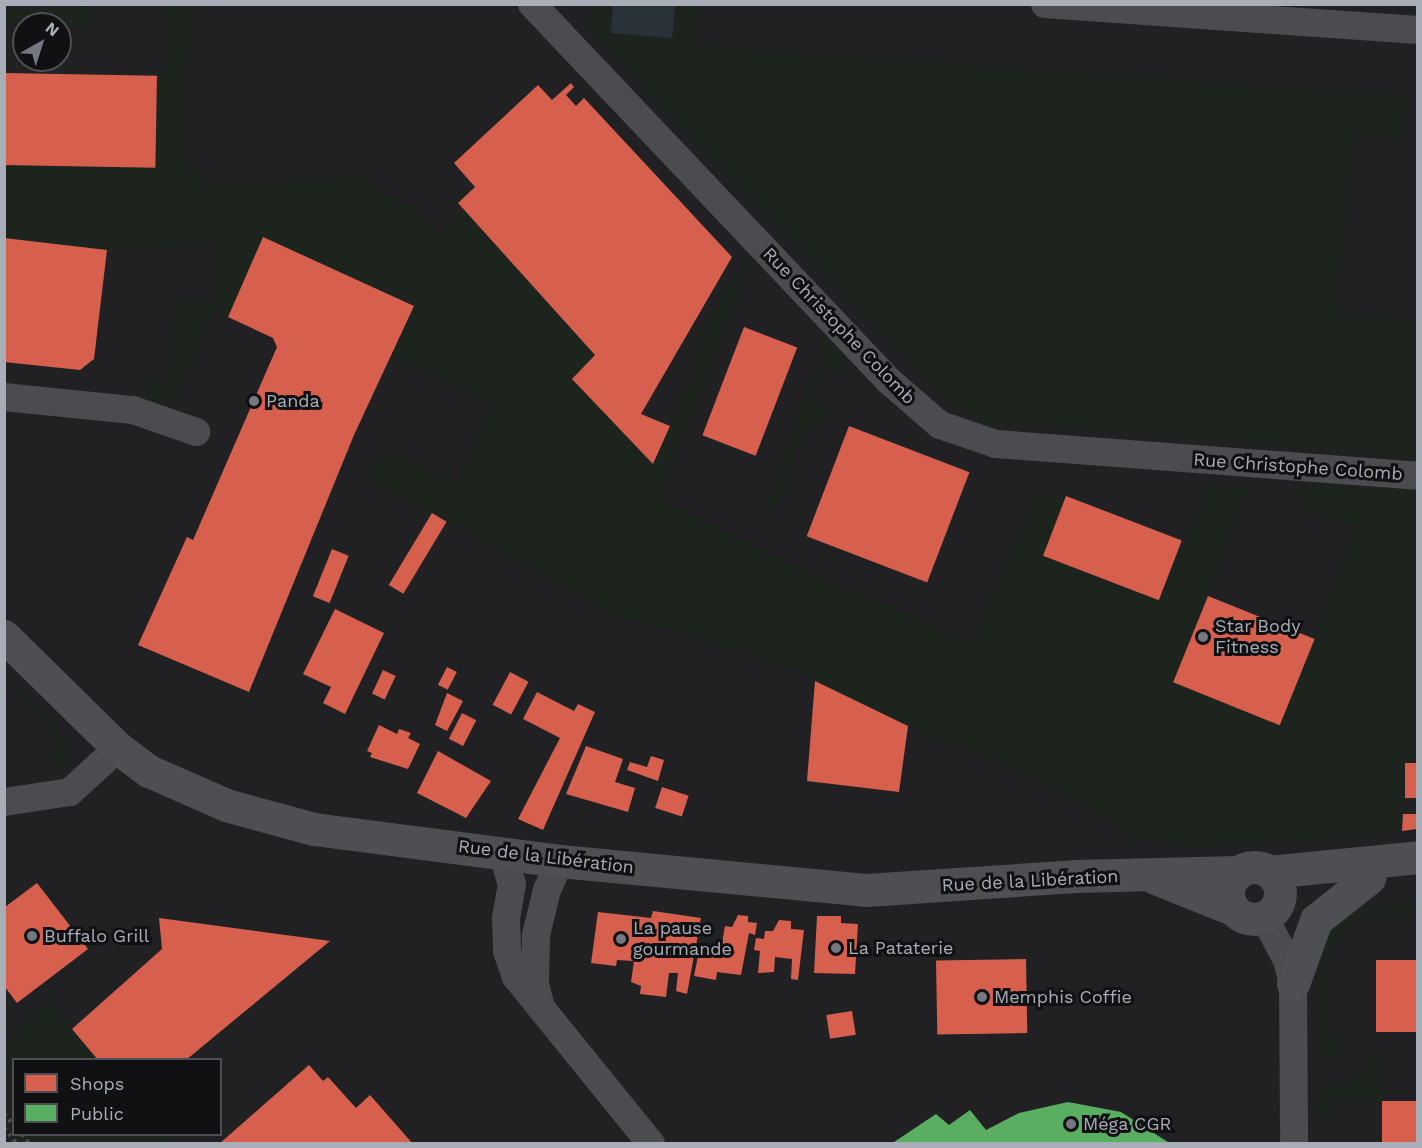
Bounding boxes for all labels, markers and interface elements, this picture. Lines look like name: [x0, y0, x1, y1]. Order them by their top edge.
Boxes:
north arrow: [12, 12, 72, 72]
text: N: [42, 18, 63, 40]
street label: Rue Christophe Colomb: [758, 243, 920, 409]
place label: Panda: [266, 390, 320, 412]
marker: Panda: [247, 394, 261, 408]
street label: Rue Christophe Colomb: [1193, 449, 1403, 485]
place label: Star Body Fitness: [1215, 616, 1301, 658]
marker: Star Body Fitness: [1196, 630, 1210, 644]
street label: Rue de la Libération: [457, 835, 635, 879]
street label: Rue de la Libération: [941, 866, 1119, 896]
place label: La pause gourmande: [633, 918, 732, 960]
place label: Buffalo Grill: [44, 925, 149, 947]
marker: Buffalo Grill: [25, 929, 39, 943]
marker: La pause gourmande: [614, 932, 628, 946]
place label: La Pataterie: [848, 937, 954, 959]
marker: La Pataterie: [829, 941, 843, 955]
place label: Memphis Coffie: [994, 986, 1132, 1008]
marker: Memphis Coffie: [975, 990, 989, 1004]
legend: [12, 1058, 222, 1136]
text: Shops: [70, 1073, 124, 1094]
text: Public: [70, 1103, 124, 1124]
place label: Méga CGR: [1083, 1113, 1172, 1135]
marker: Méga CGR: [1064, 1117, 1078, 1131]

